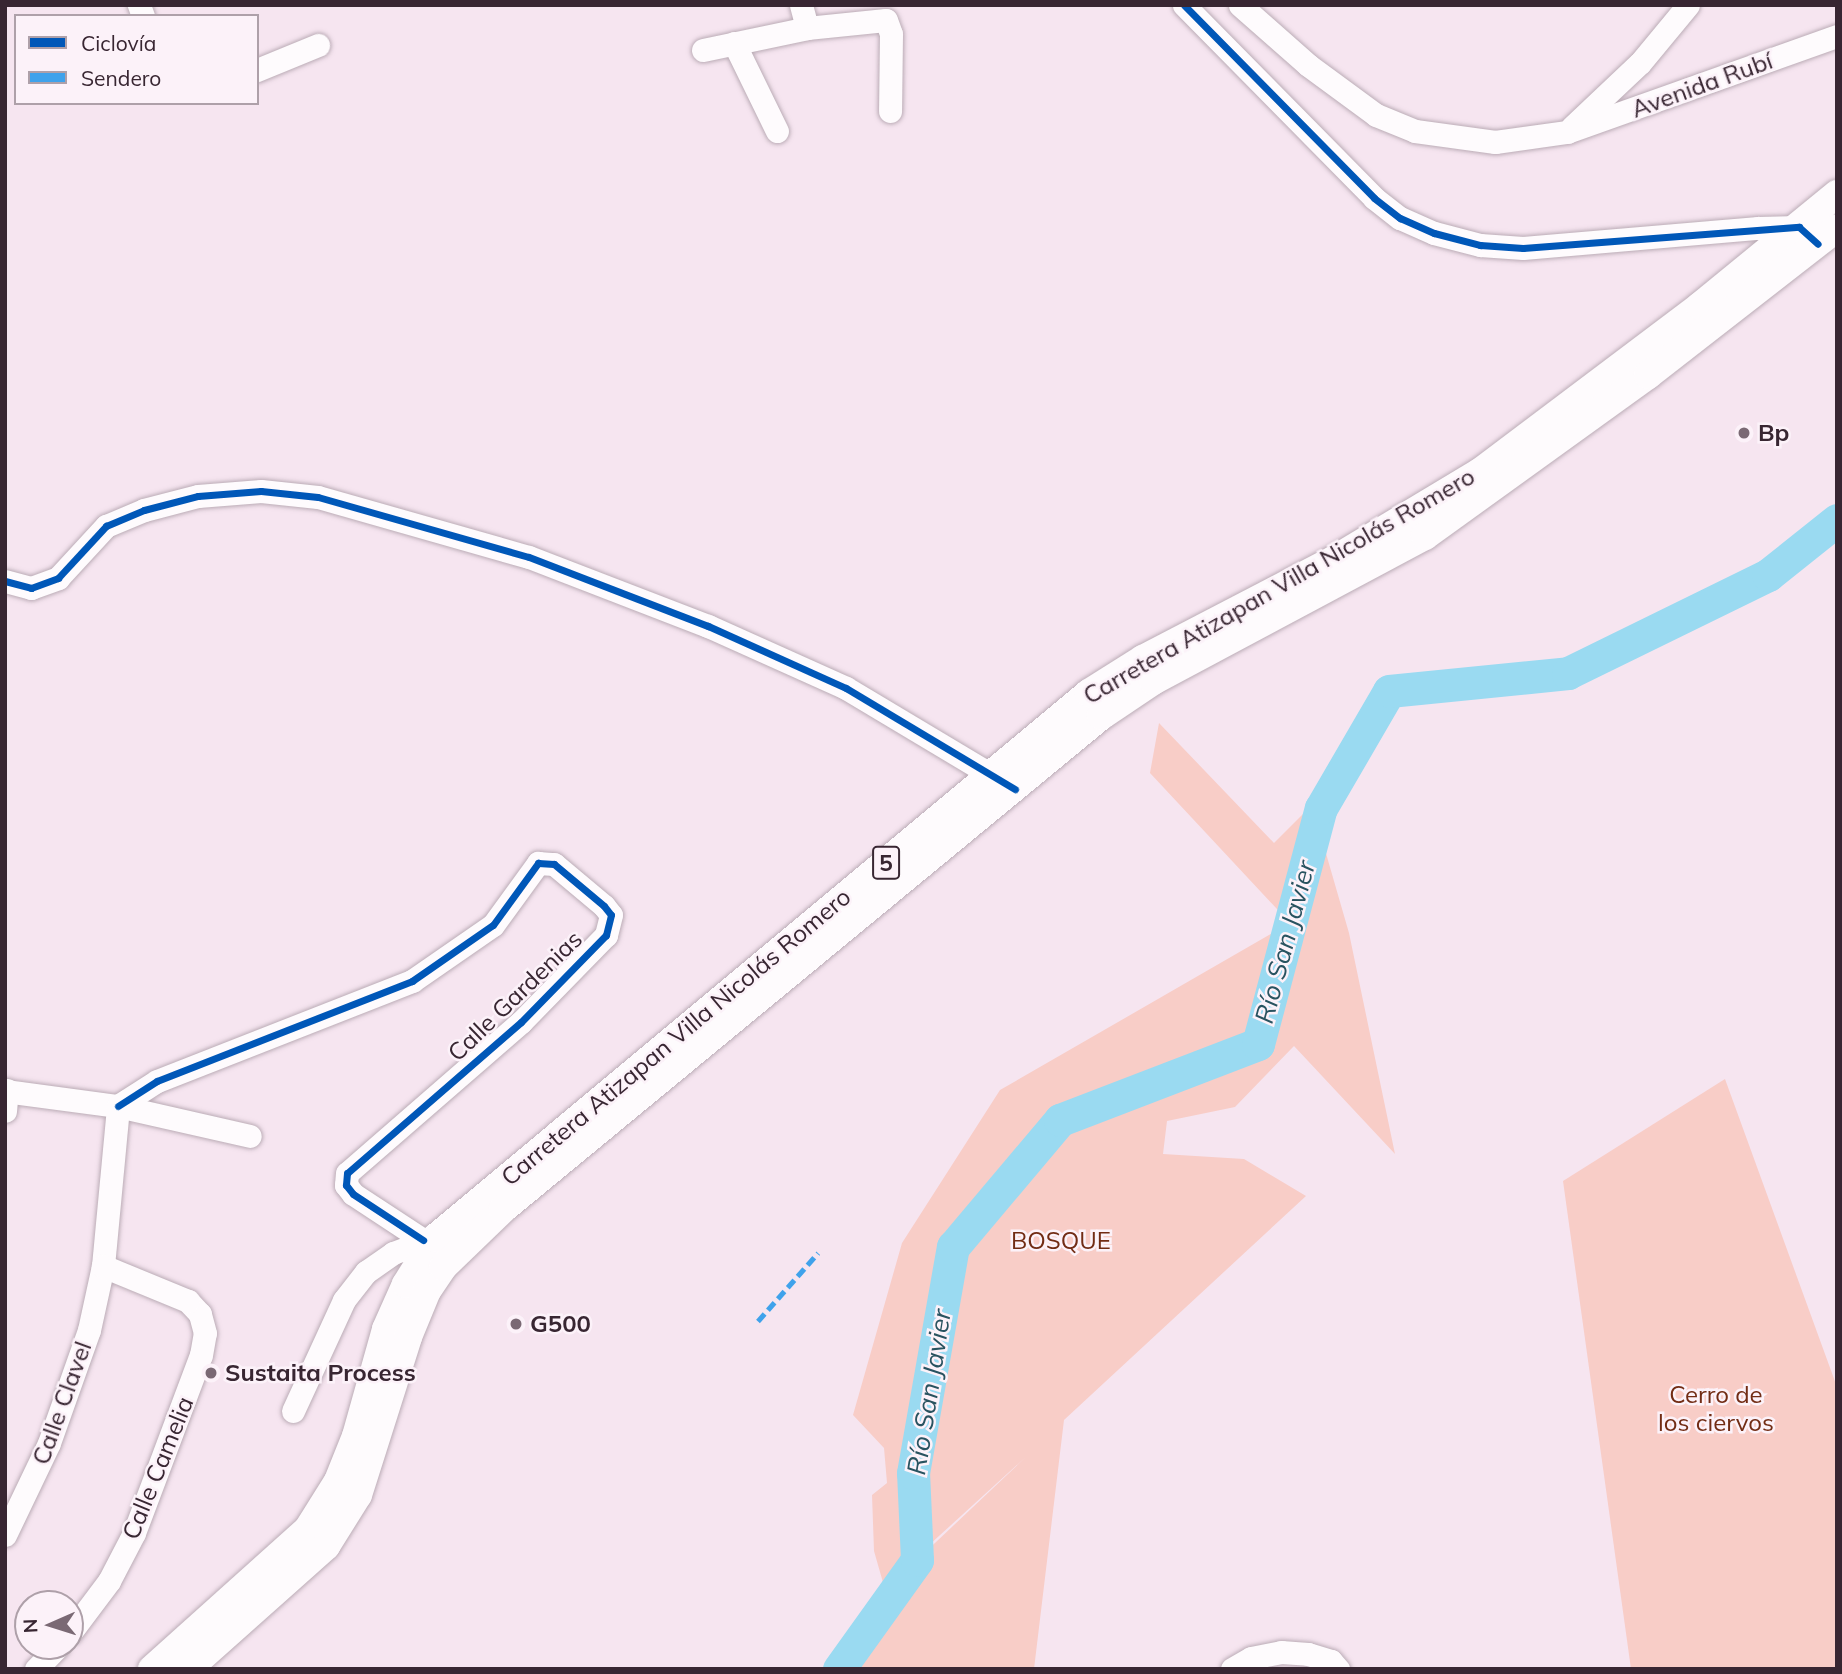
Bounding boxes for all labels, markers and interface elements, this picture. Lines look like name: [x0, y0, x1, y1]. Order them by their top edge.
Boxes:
legend: [14, 14, 259, 105]
text: Ciclovía: [81, 30, 156, 56]
street label: Avenida Rubí: [1628, 46, 1776, 124]
text: Sendero: [81, 65, 161, 91]
place label: Bp: [1758, 419, 1789, 447]
marker: Bp: [1736, 425, 1752, 441]
street label: Carretera Atizapan Villa Nicolás Romero: [1078, 462, 1480, 710]
road number: 5: [872, 844, 900, 883]
water label: Río San Javier: [1248, 857, 1322, 1027]
street label: Carretera Atizapan Villa Nicolás Romero: [496, 882, 856, 1192]
street label: Calle Gardenias: [442, 925, 588, 1067]
park label: BOSQUE: [1011, 1227, 1111, 1255]
water label: Río San Javier: [901, 1307, 957, 1477]
place label: G500: [530, 1310, 591, 1338]
marker: G500: [508, 1316, 524, 1332]
street label: Calle Clavel: [26, 1338, 98, 1468]
place label: Sustaita Process: [225, 1359, 416, 1387]
marker: Sustaita Process: [203, 1365, 219, 1381]
park label: Cerro de los ciervos: [1658, 1381, 1774, 1437]
street label: Calle Camelia: [116, 1392, 200, 1544]
north arrow: [14, 1590, 84, 1660]
text: N: [18, 1618, 42, 1634]

